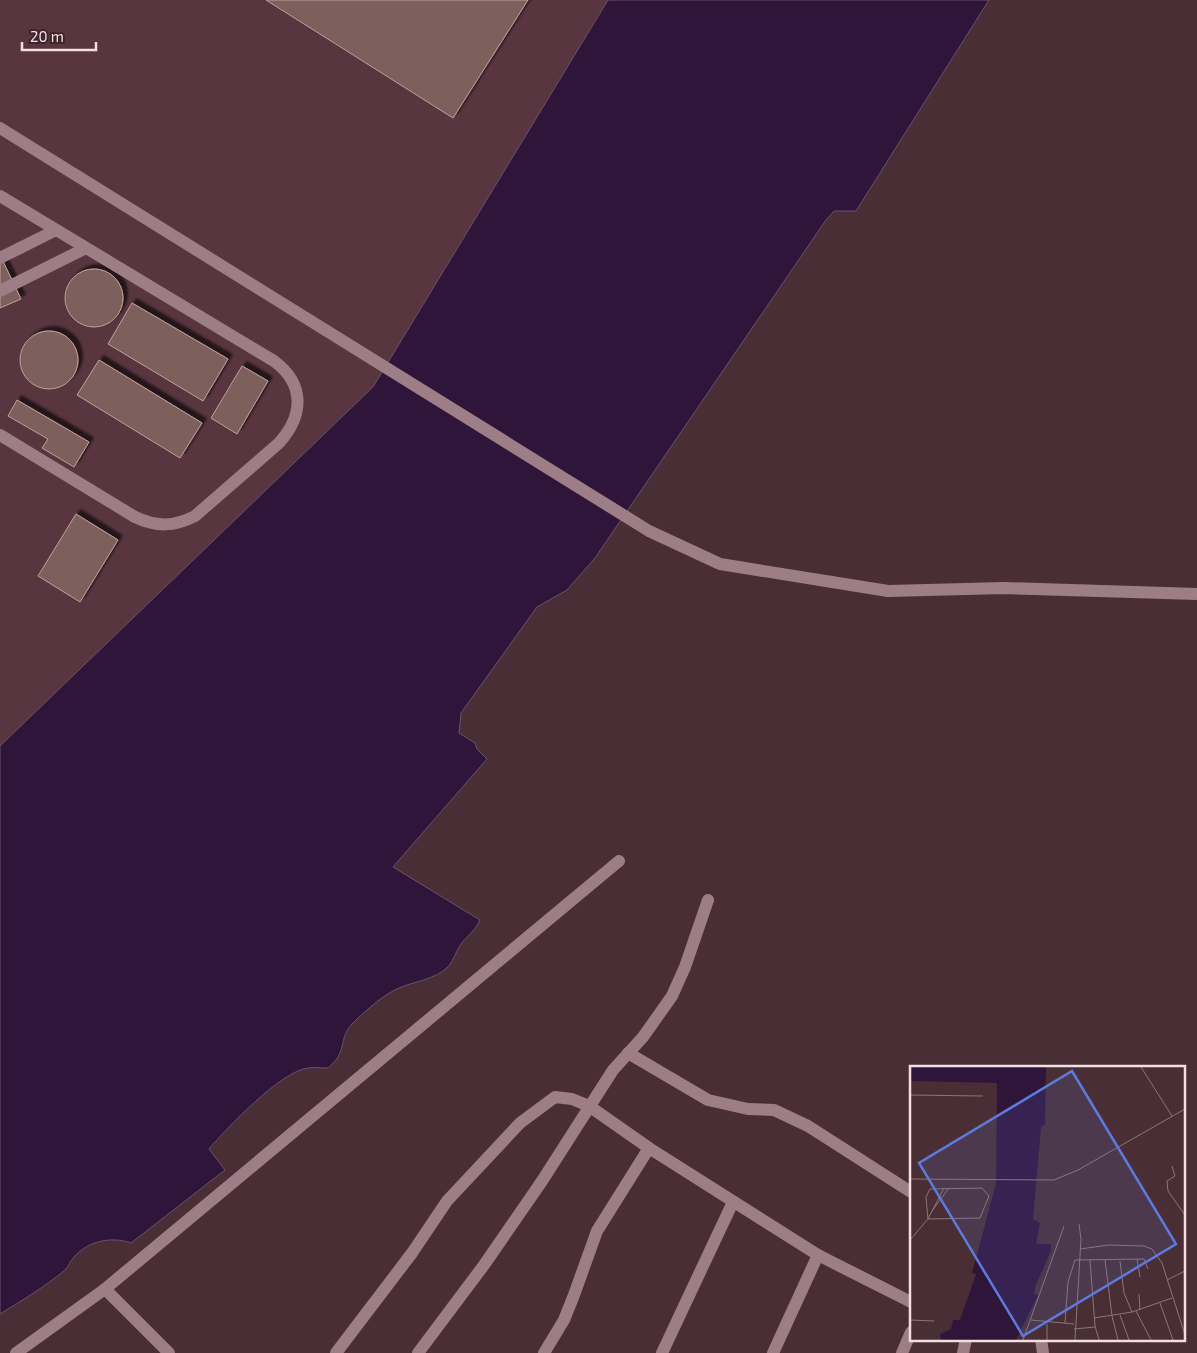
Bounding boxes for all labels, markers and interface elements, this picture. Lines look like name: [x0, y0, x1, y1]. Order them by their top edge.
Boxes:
scale bar: [22, 20, 96, 52]
text: 20 m: [30, 27, 64, 45]
inset map: [910, 1066, 1184, 1340]

